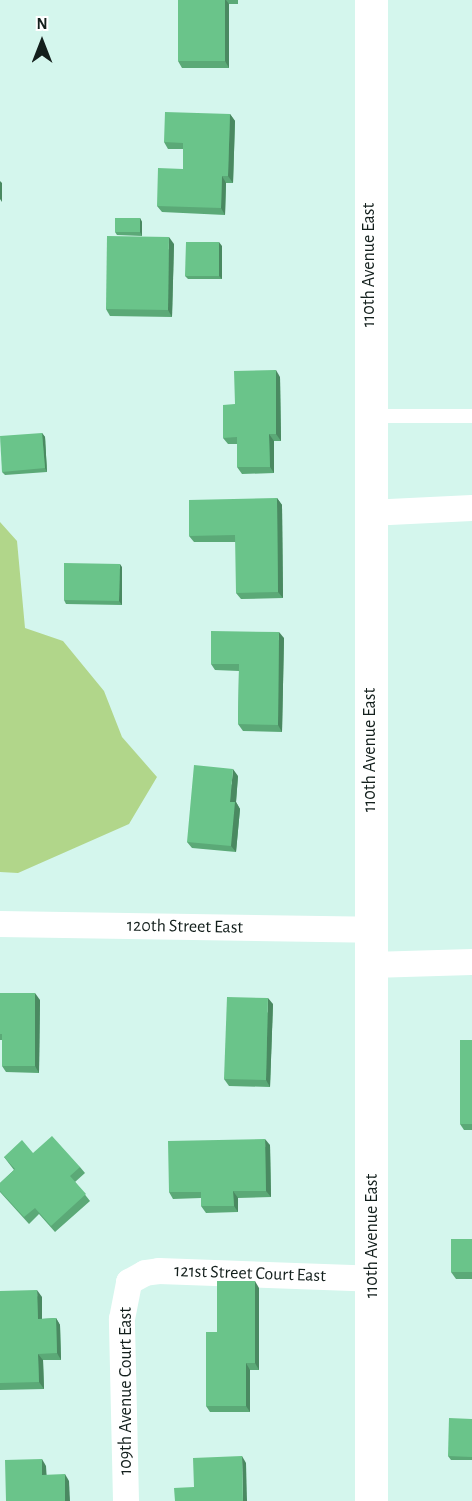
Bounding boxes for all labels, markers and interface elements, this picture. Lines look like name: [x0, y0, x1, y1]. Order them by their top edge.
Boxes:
north arrow: [12, 12, 72, 72]
text: N: [36, 16, 48, 32]
street label: 110th Avenue East: [358, 203, 380, 327]
street label: 110th Avenue East: [359, 688, 381, 812]
street label: 120th Street East: [127, 915, 243, 939]
street label: 110th Avenue East: [361, 1174, 383, 1298]
street label: 121st Street Court East: [174, 1261, 326, 1287]
street label: 109th Avenue Court East: [115, 1307, 137, 1475]

